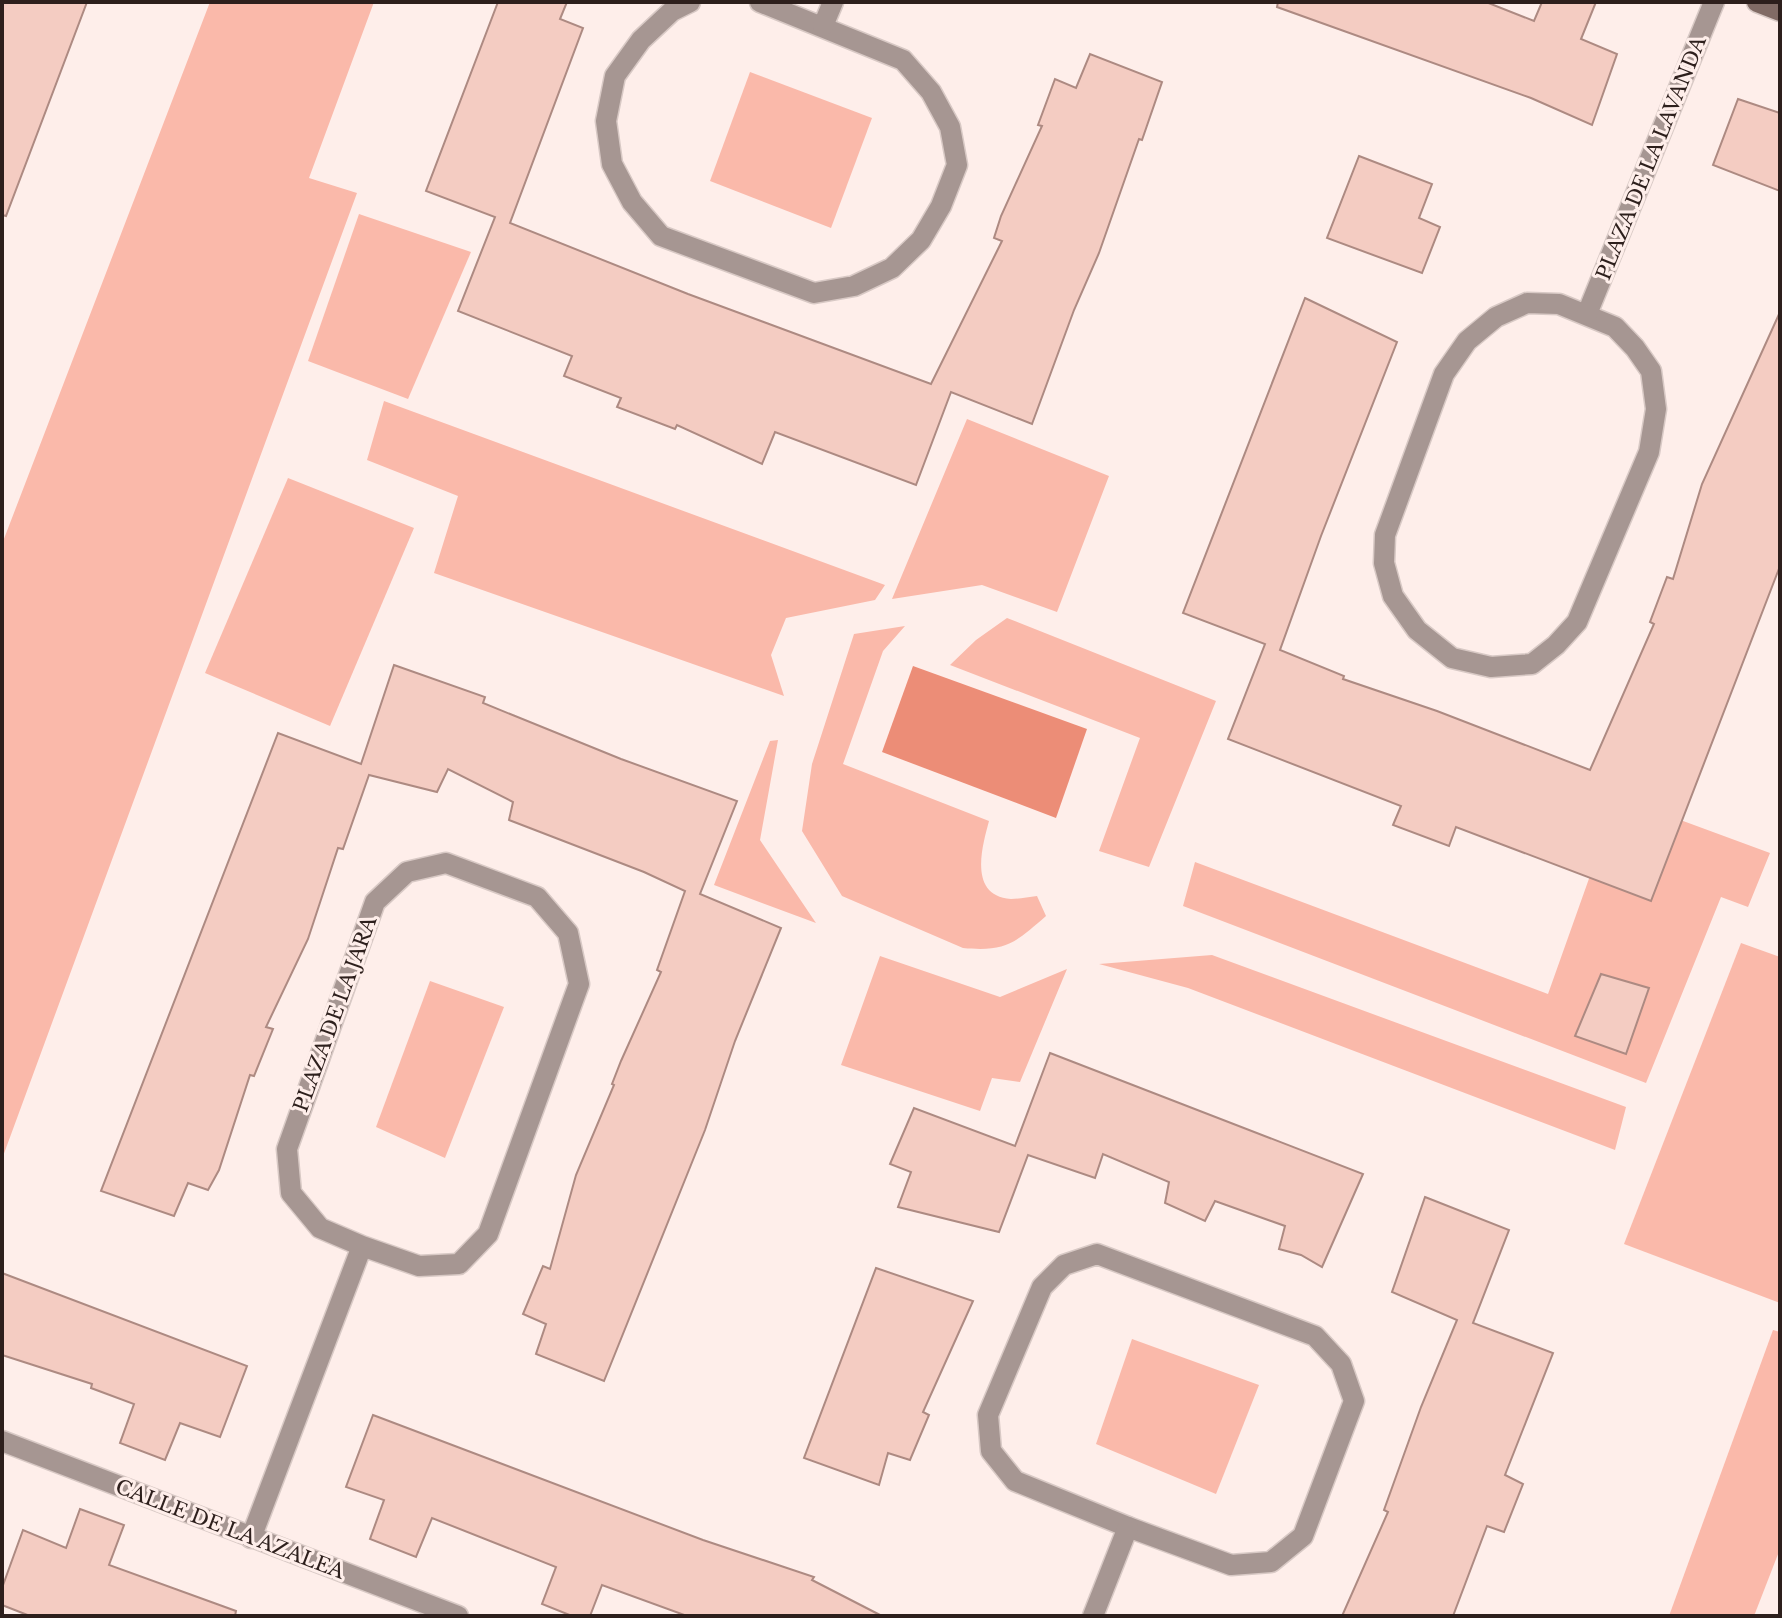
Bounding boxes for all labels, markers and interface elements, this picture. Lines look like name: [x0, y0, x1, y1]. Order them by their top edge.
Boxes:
street label: PLAZA DE LA LAVANDA: [1591, 32, 1711, 283]
street label: PLAZA DE LA JARA: [288, 912, 382, 1115]
street label: CALLE DE LA AZALEA: [112, 1474, 348, 1584]

